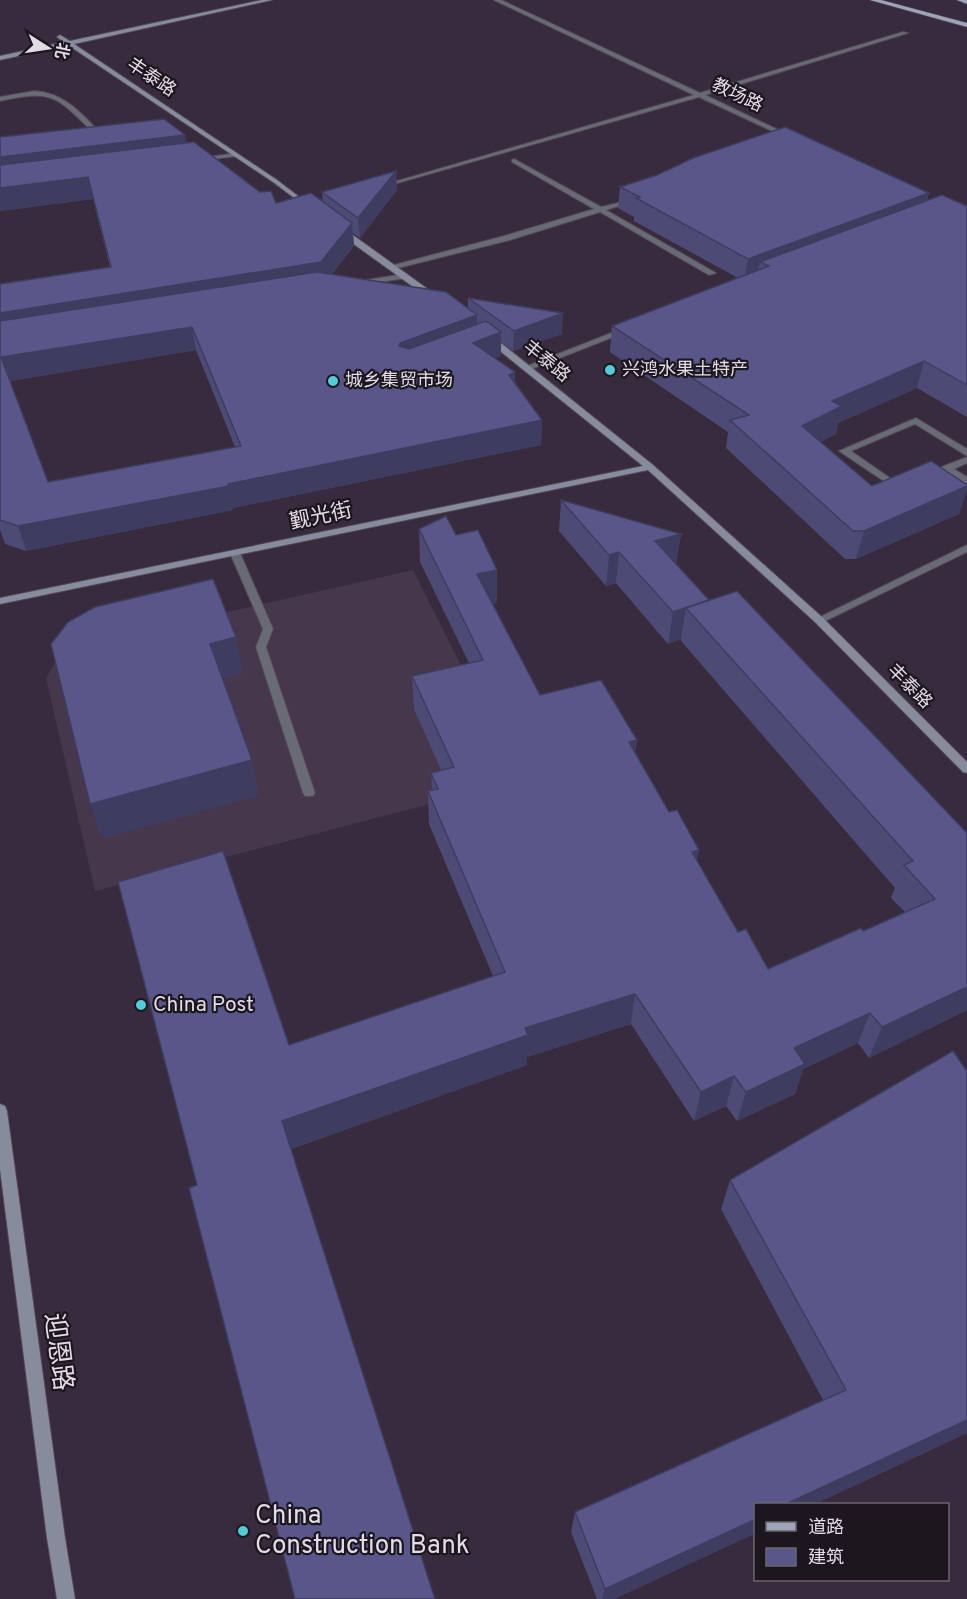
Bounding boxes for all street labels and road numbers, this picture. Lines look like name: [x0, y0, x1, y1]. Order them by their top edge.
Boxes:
street label: 丰泰路: [122, 53, 180, 103]
street label: 教场路: [708, 74, 766, 118]
street label: 丰泰路: [518, 336, 574, 388]
street label: 觐光街: [287, 497, 355, 537]
street label: 丰泰路: [882, 660, 936, 714]
street label: 迎恩路: [36, 1311, 78, 1393]

